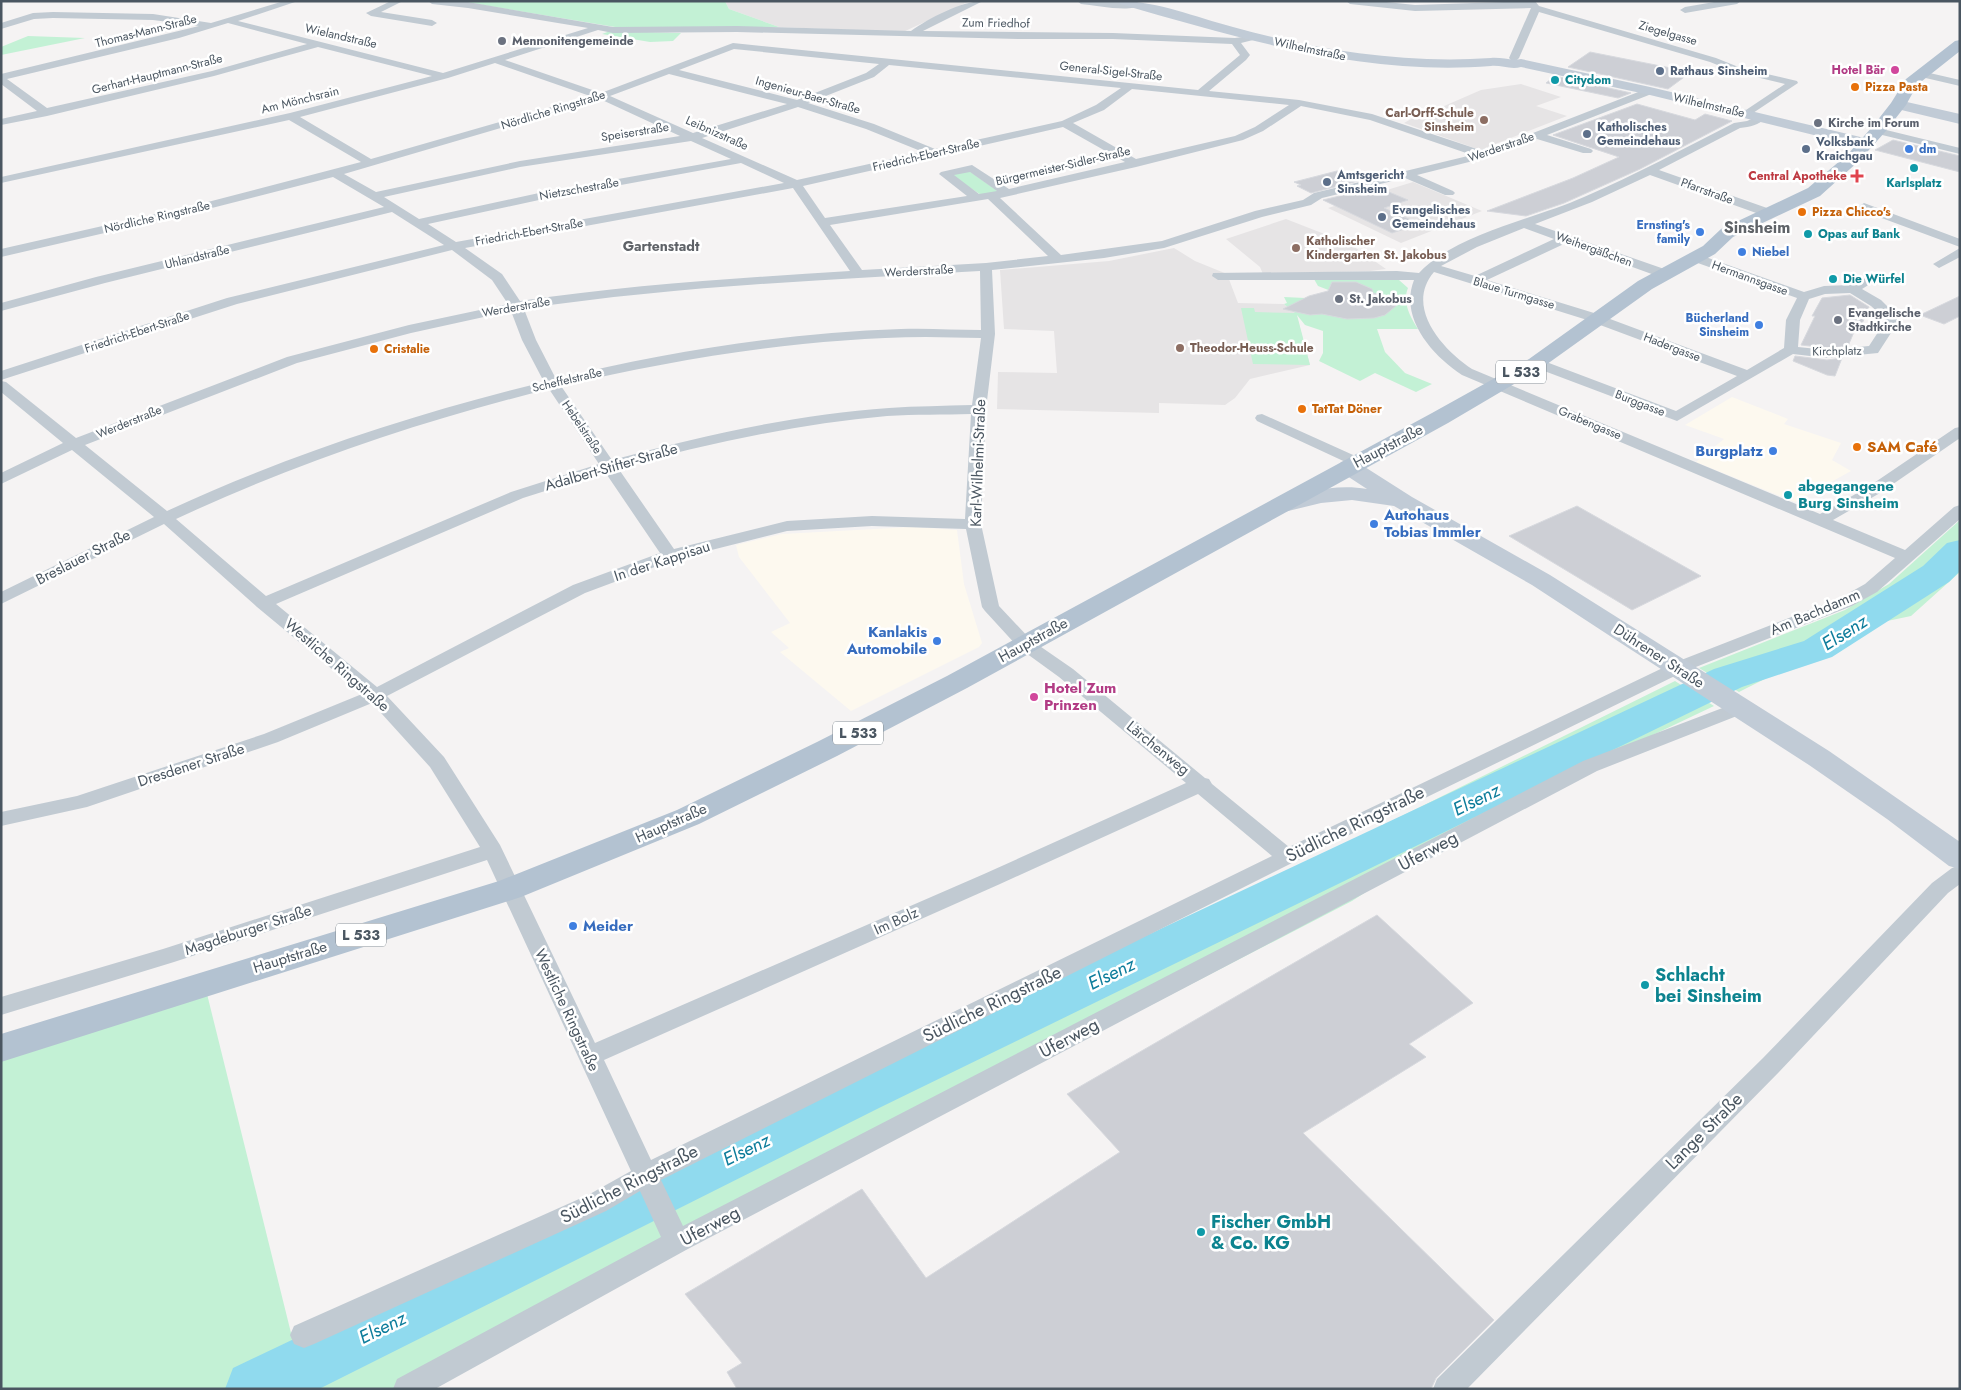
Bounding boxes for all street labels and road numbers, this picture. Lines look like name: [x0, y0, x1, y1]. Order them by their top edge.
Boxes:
street label: Thomas-Mann-Straße: [93, 10, 199, 52]
street label: Zum Friedhof: [962, 13, 1031, 33]
street label: Ziegelgasse: [1637, 16, 1699, 50]
street label: Wielandstraße: [303, 19, 379, 53]
street label: Wilhelmstraße: [1272, 33, 1348, 65]
street label: Gerhart-Hauptmann-Straße: [90, 49, 224, 99]
street label: General-Sigel-Straße: [1059, 57, 1163, 85]
street label: Ingenieur-Baer-Straße: [753, 71, 863, 119]
street label: Am Mönchsrain: [259, 82, 341, 118]
street label: Nördliche Ringstraße: [499, 86, 607, 134]
street label: Wilhelmstraße: [1671, 88, 1747, 122]
street label: Leibnizstraße: [683, 111, 751, 155]
street label: Speiserstraße: [600, 118, 670, 146]
street label: Werderstraße: [1465, 127, 1537, 167]
street label: Friedrich-Ebert-Straße: [871, 134, 981, 176]
street label: Bürgermeister-Sidler-Straße: [994, 142, 1132, 190]
street label: Nietzschestraße: [538, 173, 620, 205]
street label: Pfarrstraße: [1678, 173, 1736, 209]
street label: Nördliche Ringstraße: [102, 196, 212, 238]
street label: Friedrich-Ebert-Straße: [474, 214, 584, 250]
street label: Weihergäßchen: [1553, 227, 1635, 271]
street label: Uhlandstraße: [163, 240, 231, 274]
street label: Hermannsgasse: [1709, 256, 1791, 300]
street label: Werderstraße: [884, 260, 954, 282]
street label: Blaue Turmgasse: [1471, 272, 1557, 314]
street label: Werderstraße: [480, 292, 552, 322]
street label: Friedrich-Ebert-Straße: [82, 307, 192, 357]
street label: Hadergasse: [1641, 328, 1703, 366]
street label: Kirchplatz: [1812, 342, 1862, 360]
road number: L 533: [1496, 361, 1546, 384]
street label: Scheffelstraße: [530, 363, 604, 397]
street label: Burggasse: [1612, 385, 1668, 421]
street label: Hebelstraße: [557, 397, 607, 457]
street label: Karl-Wilhelmi-Straße: [965, 398, 991, 527]
street label: Werderstraße: [94, 401, 164, 443]
street label: Grabengasse: [1556, 402, 1624, 444]
street label: Hauptstraße: [1349, 418, 1427, 474]
street label: Adalbert-Stifter-Straße: [542, 437, 680, 496]
street label: Breslauer Straße: [32, 524, 134, 590]
street label: In der Kappisau: [611, 535, 713, 587]
street label: Am Bachdamm: [1767, 583, 1863, 641]
street label: Hauptstraße: [994, 612, 1072, 668]
street label: Westliche Ringstraße: [280, 613, 394, 717]
street label: Dührener Straße: [1609, 618, 1709, 694]
street label: Lärchenweg: [1122, 716, 1194, 780]
road number: L 533: [833, 721, 883, 744]
street label: Dresdener Straße: [135, 737, 247, 793]
street label: Südliche Ringstraße: [1281, 779, 1429, 869]
street label: Hauptstraße: [632, 797, 711, 849]
street label: Uferweg: [1394, 825, 1462, 877]
street label: Magdeburger Straße: [182, 899, 314, 961]
street label: Im Bolz: [870, 901, 922, 941]
road number: L 533: [336, 924, 386, 946]
street label: Hauptstraße: [250, 935, 330, 979]
street label: Westliche Ringstraße: [529, 945, 605, 1075]
street label: Südliche Ringstraße: [918, 959, 1066, 1049]
street label: Uferweg: [1035, 1012, 1103, 1064]
street label: Lange Straße: [1660, 1087, 1748, 1175]
street label: Südliche Ringstraße: [556, 1138, 702, 1230]
street label: Uferweg: [676, 1200, 744, 1252]

